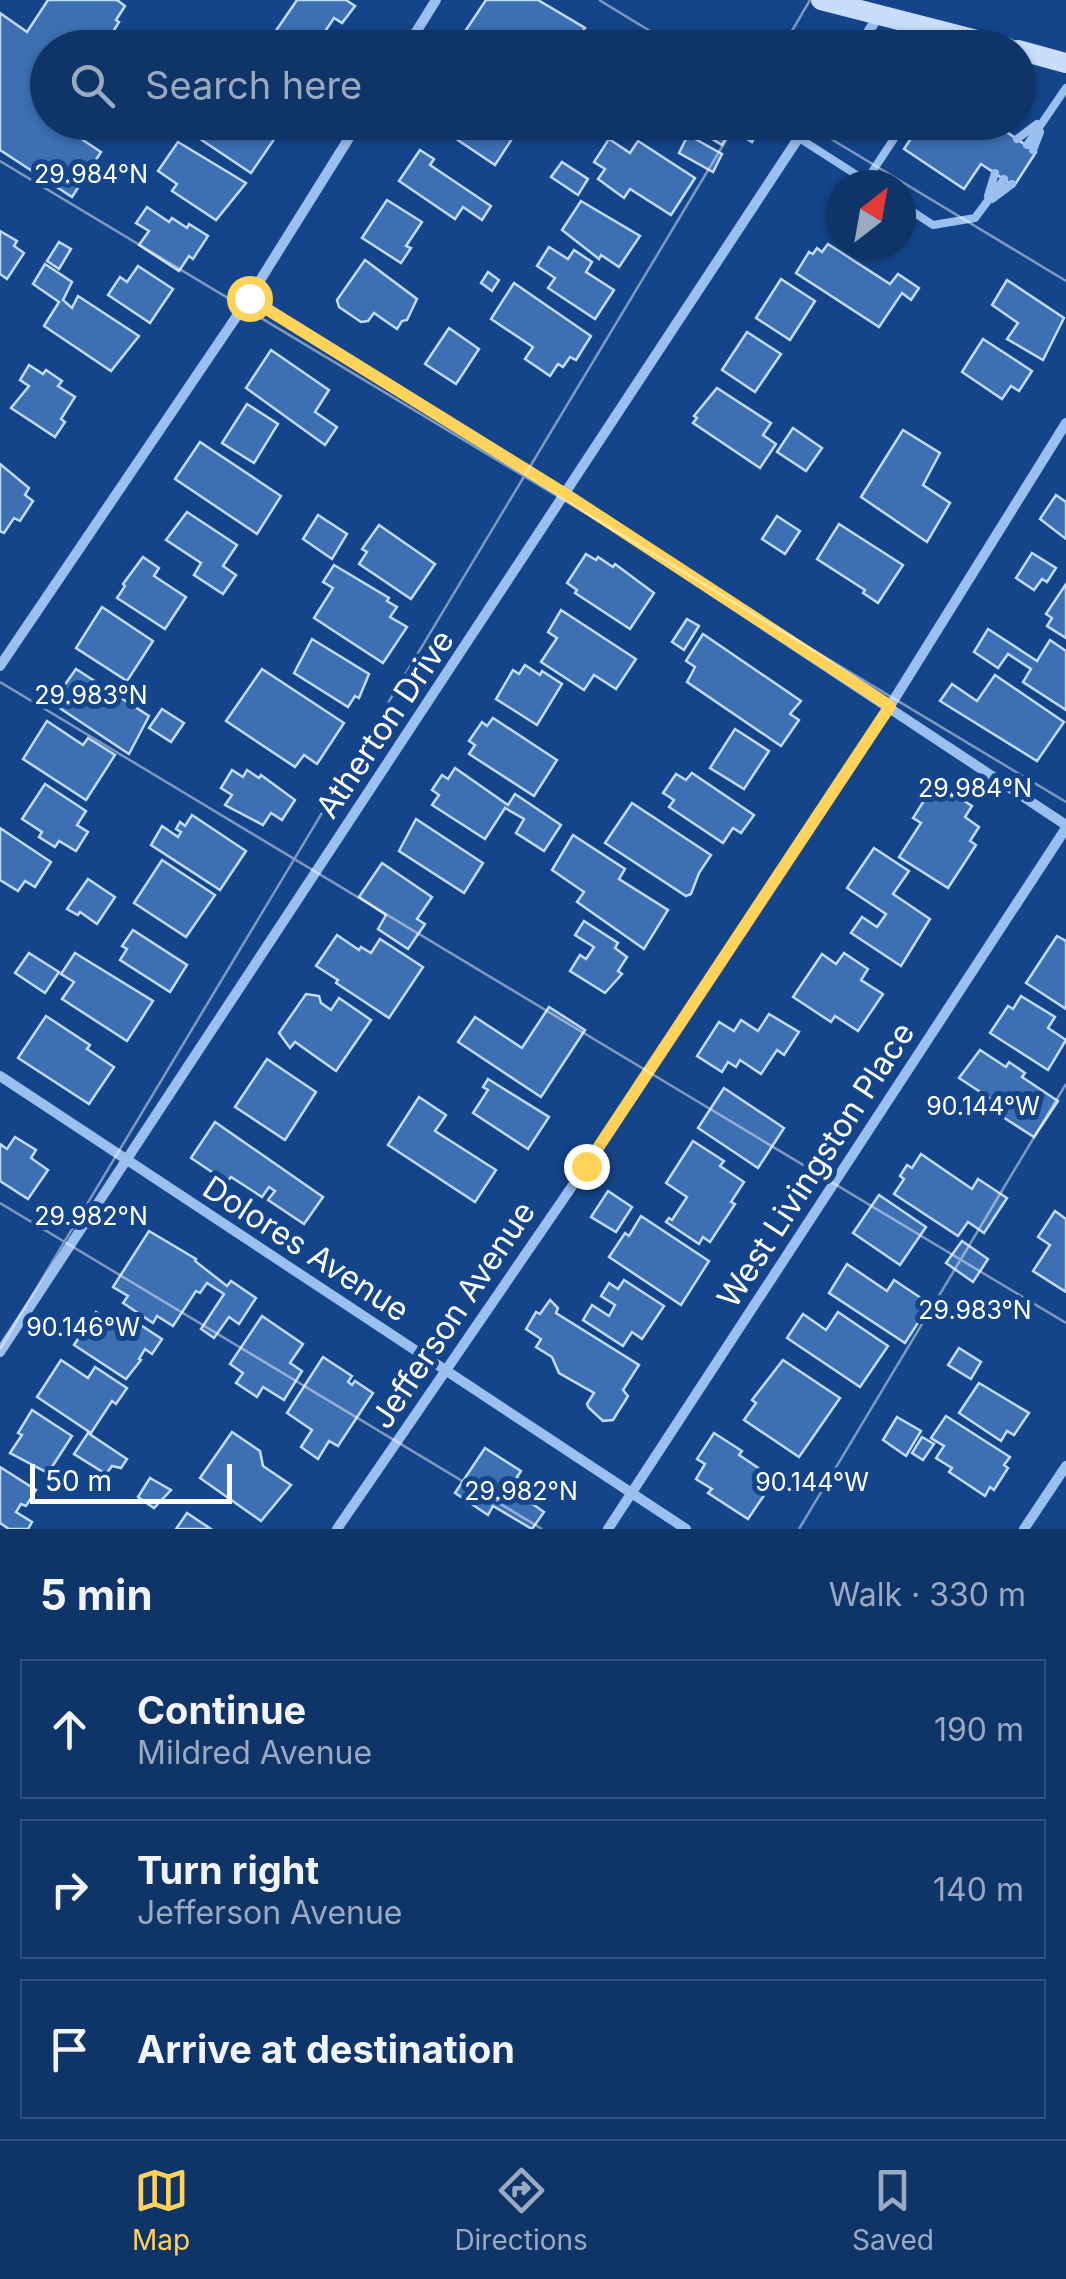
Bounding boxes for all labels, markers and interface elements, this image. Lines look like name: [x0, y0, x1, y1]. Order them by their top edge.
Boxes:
search box: [30, 30, 1036, 140]
icon: search: [65, 58, 120, 113]
text: Search here: [145, 62, 362, 108]
text: 29.984°N: [34, 159, 148, 189]
north arrow: [826, 170, 916, 260]
route start: [227, 276, 273, 322]
street label: Atherton Drive: [307, 622, 462, 825]
text: 29.983°N: [34, 680, 148, 710]
text: 29.984°N: [918, 773, 1032, 803]
street label: West Livingston Place: [709, 1015, 922, 1315]
text: 90.144°W: [926, 1091, 1040, 1121]
route end: [564, 1144, 610, 1190]
street label: Dolores Avenue: [196, 1167, 417, 1330]
street label: Jefferson Avenue: [362, 1194, 543, 1436]
text: 29.982°N: [34, 1201, 148, 1231]
text: 29.983°N: [918, 1295, 1032, 1325]
text: 90.146°W: [26, 1312, 140, 1342]
scale bar: [30, 1459, 232, 1504]
text: 50 m: [45, 1464, 112, 1498]
text: 90.144°W: [755, 1467, 869, 1497]
text: 29.982°N: [464, 1476, 578, 1506]
text: 5 min: [40, 1569, 153, 1620]
text: Walk · 330 m: [829, 1575, 1026, 1614]
text: Continue: [137, 1687, 306, 1733]
icon: ahead: [42, 1702, 97, 1757]
text: 190 m: [934, 1710, 1024, 1749]
text: Mildred Avenue: [137, 1733, 372, 1772]
text: Turn right: [137, 1847, 319, 1893]
icon: right: [42, 1862, 97, 1917]
text: 140 m: [933, 1870, 1024, 1909]
text: Jefferson Avenue: [137, 1893, 403, 1932]
icon: arrive: [42, 2022, 97, 2077]
text: Arrive at destination: [137, 2026, 515, 2072]
tab: Map: [132, 2163, 190, 2257]
tab: Directions: [454, 2163, 588, 2257]
tab: Saved: [852, 2163, 934, 2257]

